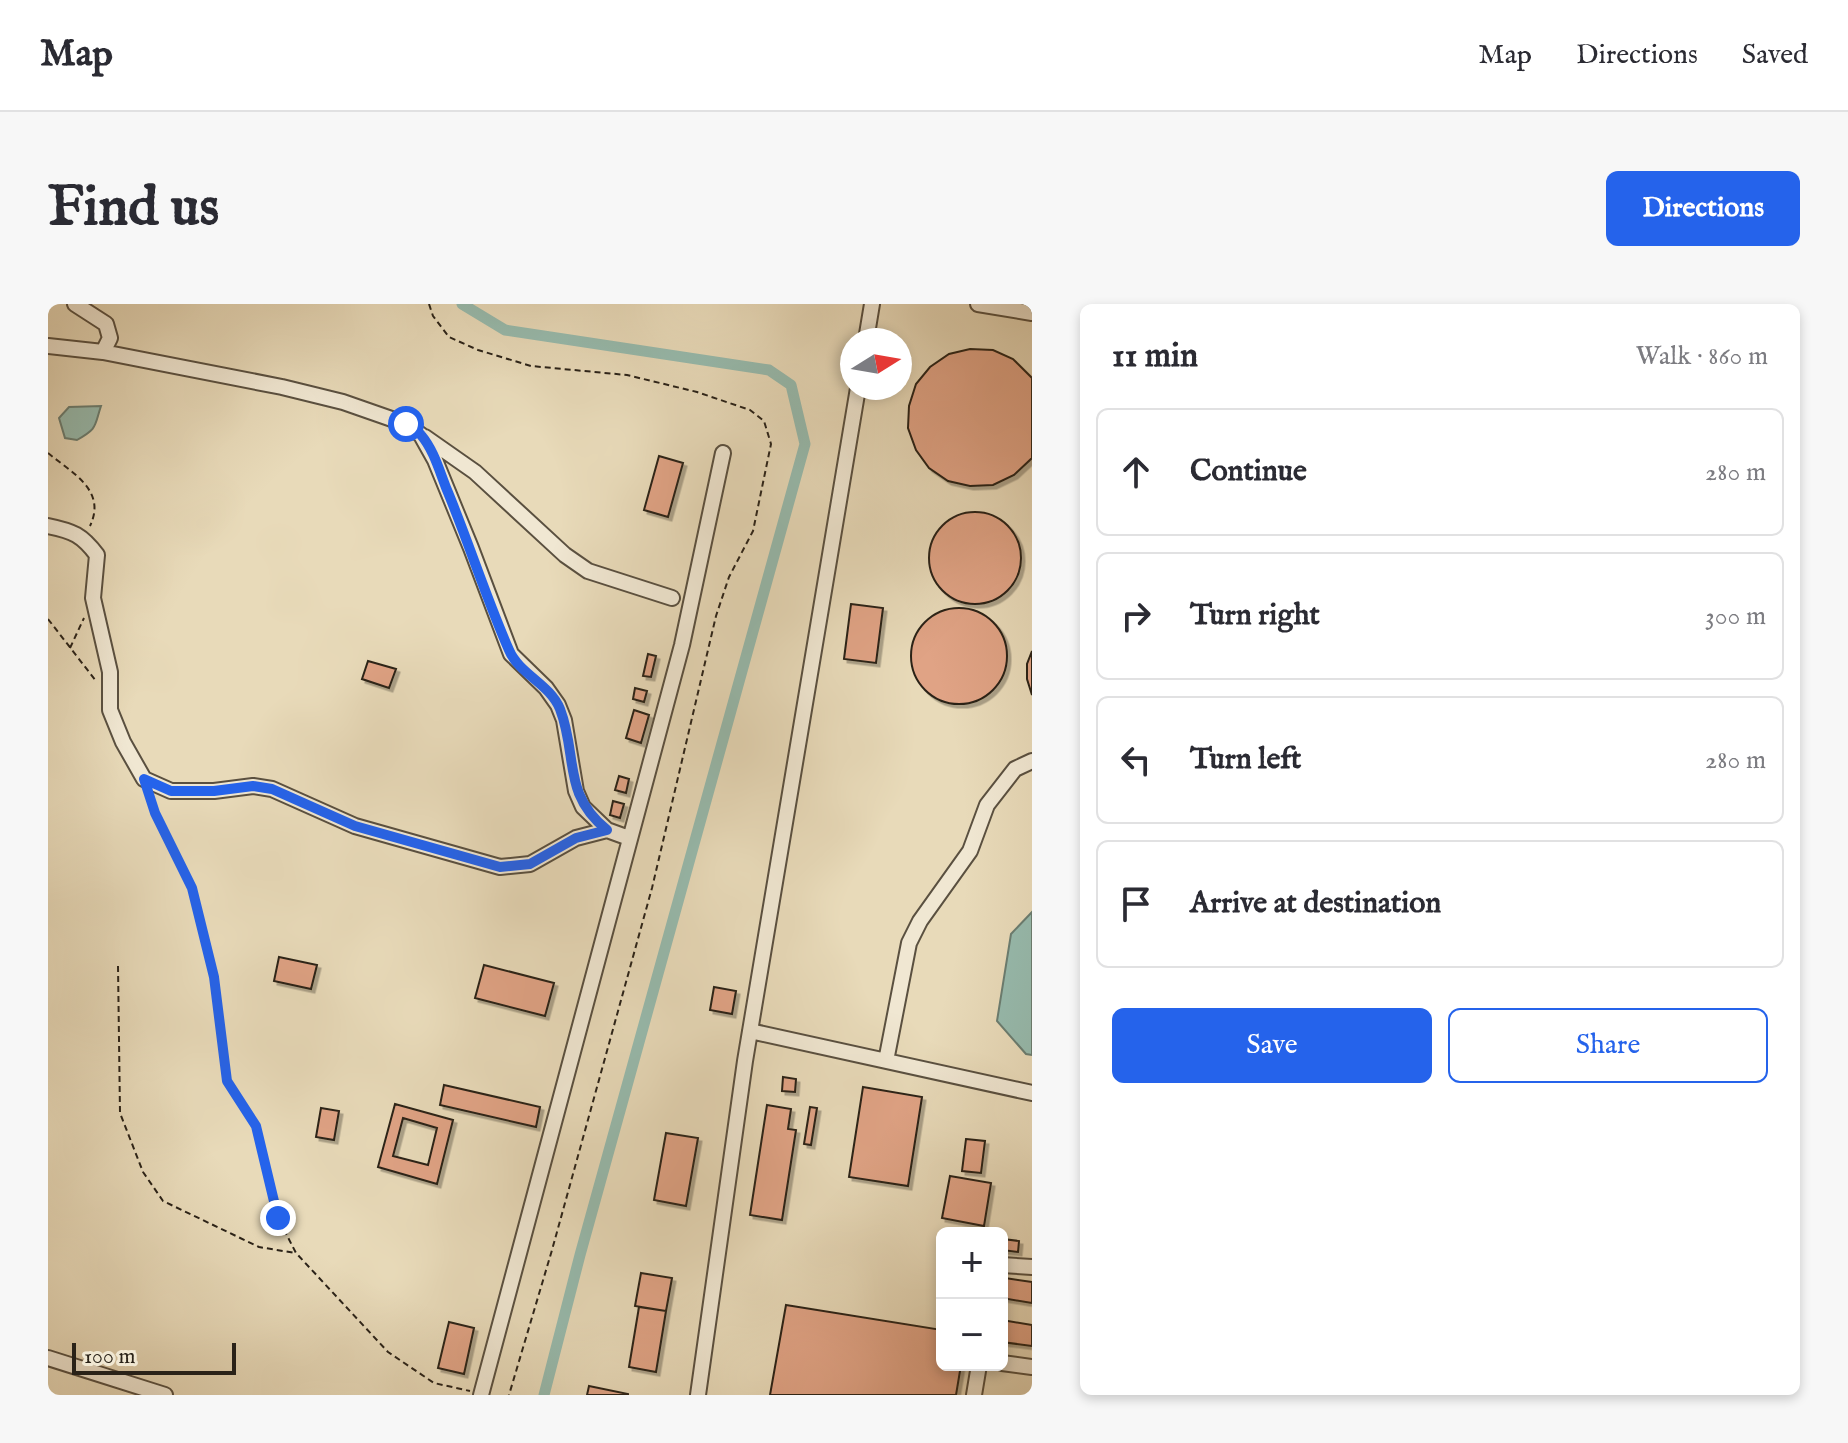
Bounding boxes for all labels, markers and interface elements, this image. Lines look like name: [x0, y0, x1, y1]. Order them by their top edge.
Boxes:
text: Map: [40, 31, 113, 79]
text: Map: [1478, 38, 1532, 73]
text: Directions: [1576, 38, 1698, 73]
text: Saved: [1742, 38, 1808, 73]
button: Directions: [1606, 171, 1800, 246]
text: Find us: [48, 173, 219, 244]
north arrow: [840, 328, 912, 400]
text: 11 min: [1112, 335, 1198, 378]
text: Walk · 860 m: [1636, 340, 1768, 373]
route start: [388, 406, 424, 442]
icon: ahead: [1114, 450, 1158, 494]
text: Continue: [1190, 453, 1307, 491]
text: 280 m: [1705, 456, 1766, 489]
icon: right: [1114, 594, 1158, 638]
text: Turn right: [1190, 597, 1320, 635]
text: 300 m: [1705, 600, 1766, 633]
icon: left: [1114, 738, 1158, 782]
text: Turn left: [1190, 741, 1301, 779]
text: 280 m: [1705, 744, 1766, 777]
icon: arrive: [1114, 882, 1158, 926]
text: Arrive at destination: [1190, 885, 1441, 923]
button: Save: [1112, 1008, 1432, 1083]
button: Share: [1448, 1008, 1768, 1083]
route end: [260, 1200, 296, 1236]
map controls: [936, 1227, 1008, 1371]
button: +: [936, 1227, 1008, 1299]
button: −: [936, 1299, 1008, 1371]
scale bar: [72, 1339, 236, 1375]
text: 100 m: [84, 1343, 136, 1371]

